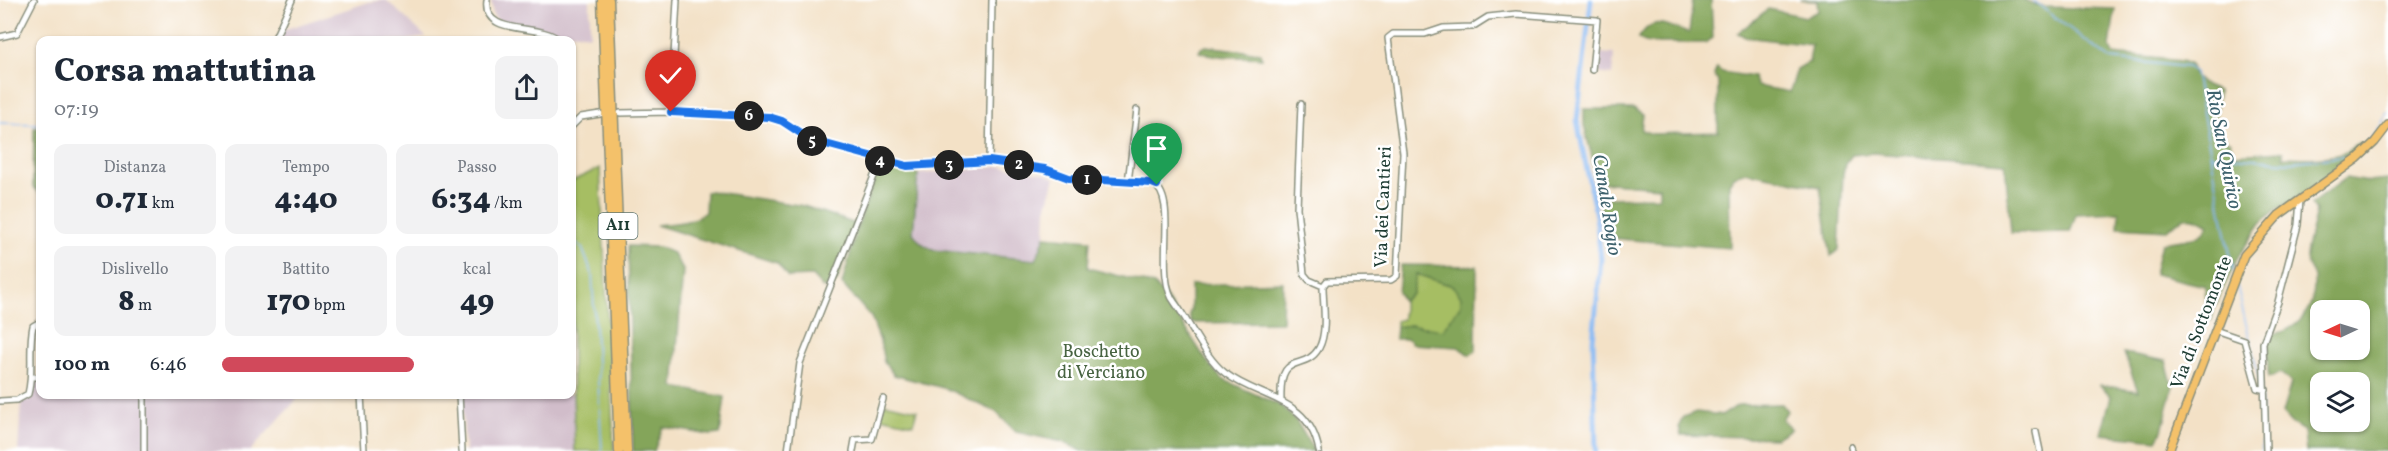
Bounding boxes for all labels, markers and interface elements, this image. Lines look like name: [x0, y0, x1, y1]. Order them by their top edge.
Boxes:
text: Corsa mattutina: [54, 50, 316, 96]
pin: [645, 50, 696, 112]
button: share: [495, 56, 558, 119]
icon: check: [654, 59, 687, 92]
water label: Rio San Quirico: [2198, 87, 2248, 211]
text: 07:19: [54, 96, 99, 124]
pin: 6: [734, 101, 764, 131]
text: 6: [745, 105, 753, 127]
pin: [1131, 123, 1182, 185]
pin: 5: [797, 126, 827, 156]
text: 5: [808, 130, 816, 152]
icon: arrive: [1140, 132, 1173, 165]
pin: 4: [865, 146, 895, 176]
street label: Via dei Cantieri: [1369, 146, 1399, 268]
text: 4: [875, 150, 885, 172]
pin: 3: [934, 150, 964, 180]
pin: 2: [1004, 150, 1034, 180]
water label: Canale Rogio: [1584, 152, 1628, 258]
text: 3: [945, 154, 953, 176]
text: 2: [1015, 154, 1023, 176]
text: Distanza: [104, 157, 166, 179]
text: Tempo: [282, 157, 330, 179]
text: Passo: [457, 157, 497, 179]
pin: 1: [1072, 165, 1102, 195]
text: 1: [1084, 169, 1090, 191]
text: 0.71: [95, 179, 149, 221]
text: 4:40: [274, 179, 338, 221]
text: 6:34: [431, 179, 491, 221]
text: km: [149, 193, 175, 215]
text: /km: [491, 193, 523, 215]
road number: A11: [598, 213, 638, 239]
street label: Via di Sottomonte: [2165, 253, 2239, 393]
text: Dislivello: [102, 259, 168, 281]
text: Battito: [282, 259, 330, 281]
text: kcal: [463, 259, 491, 281]
text: 8: [118, 281, 135, 323]
text: 170: [266, 281, 310, 323]
text: 49: [460, 281, 494, 323]
text: m: [135, 295, 152, 317]
text: bpm: [310, 295, 346, 317]
north arrow: [2310, 300, 2370, 360]
map controls: [2310, 300, 2370, 432]
park label: Boschetto di Verciano: [1057, 340, 1145, 386]
text: 100 m: [54, 351, 110, 379]
text: 6:46: [150, 351, 187, 379]
button: layers: [2310, 372, 2370, 432]

